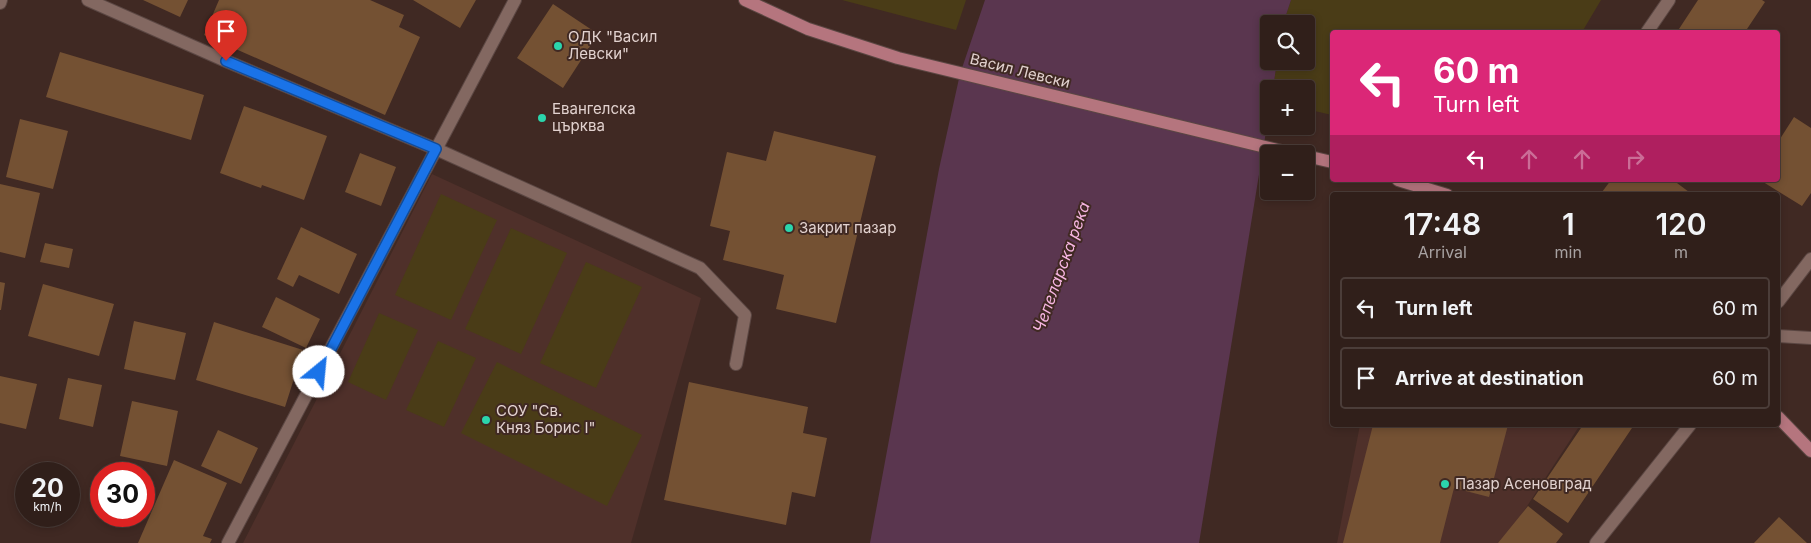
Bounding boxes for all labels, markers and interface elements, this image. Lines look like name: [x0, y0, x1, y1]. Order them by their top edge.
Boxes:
pin: [205, 10, 247, 61]
map controls: [1260, 15, 1315, 200]
button: search: [1260, 15, 1315, 70]
icon: arrive: [212, 17, 240, 45]
place label: ОДК "Васил Левски": [568, 27, 657, 63]
marker: ОДК "Васил Левски": [552, 40, 564, 52]
street label: Васил Левски: [968, 49, 1072, 92]
text: 60 m: [1433, 49, 1520, 91]
icon: left: [1350, 50, 1415, 115]
button: +: [1260, 80, 1315, 135]
text: Turn left: [1433, 91, 1519, 117]
place label: Евангелска църква: [552, 99, 636, 135]
marker: Евангелска църква: [536, 112, 548, 124]
button: −: [1260, 145, 1315, 200]
icon: left: [1462, 145, 1490, 173]
icon: ahead: [1515, 145, 1543, 173]
icon: ahead: [1568, 145, 1596, 173]
icon: right: [1621, 145, 1649, 173]
water label: Чепеларска река: [1028, 199, 1094, 335]
text: 17:48: [1403, 206, 1481, 242]
text: 1: [1562, 206, 1575, 242]
text: 120: [1655, 206, 1707, 242]
place label: Закрит пазар: [799, 218, 896, 237]
marker: Закрит пазар: [783, 222, 795, 234]
text: Arrival: [1418, 242, 1467, 262]
text: min: [1555, 242, 1582, 262]
text: m: [1674, 242, 1688, 262]
icon: left: [1352, 294, 1380, 322]
text: Turn left: [1395, 297, 1473, 320]
text: 60 m: [1712, 297, 1758, 320]
position arrow: [292, 345, 344, 397]
icon: arrive: [1352, 364, 1380, 392]
text: Arrive at destination: [1395, 367, 1584, 390]
text: 60 m: [1712, 367, 1758, 390]
place label: СОУ "Св. Княз Борис I": [496, 401, 595, 437]
marker: СОУ "Св. Княз Борис I": [480, 414, 492, 426]
speed limit sign: 30: [90, 462, 155, 527]
text: 20: [31, 473, 64, 503]
place label: Пазар Асеновград: [1455, 474, 1592, 493]
marker: Пазар Асеновград: [1439, 478, 1451, 490]
text: km/h: [33, 499, 62, 514]

